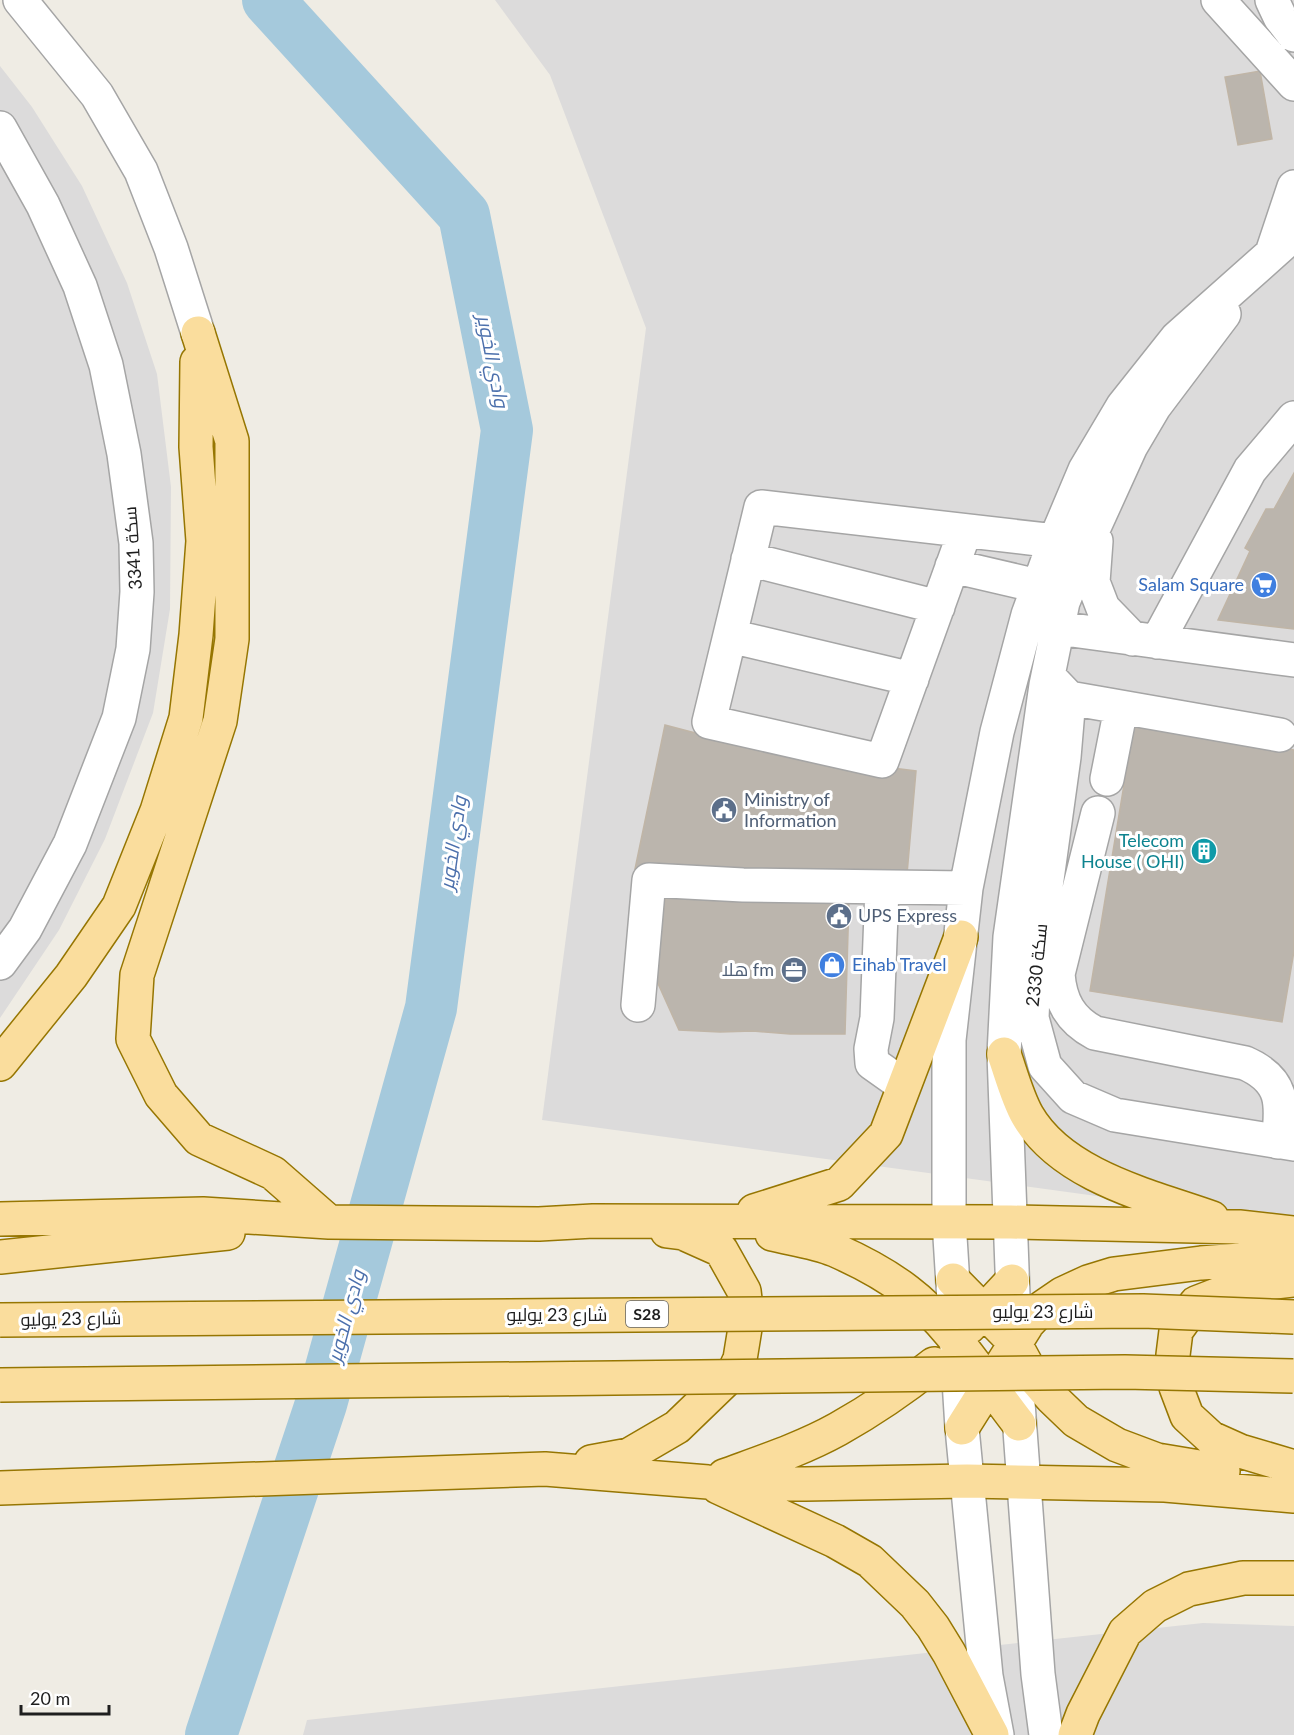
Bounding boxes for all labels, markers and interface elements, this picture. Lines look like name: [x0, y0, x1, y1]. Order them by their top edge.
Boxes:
water label: وادي الخوير: [468, 309, 515, 411]
street label: سكة 3341: [118, 506, 146, 590]
supermarket icon: Salam Square: [1249, 570, 1279, 600]
place label: Salam Square: [1138, 573, 1244, 595]
place label: Ministry of Information: [744, 788, 837, 831]
water label: وادي الخوير: [433, 793, 476, 895]
public building icon: Ministry of Information: [709, 795, 739, 825]
place label: Telecom House ( OHI): [1081, 829, 1184, 872]
building icon: Telecom House ( OHI): [1189, 836, 1219, 866]
public building icon: UPS Express: [824, 901, 854, 931]
place label: UPS Express: [858, 904, 957, 926]
street label: سكة 2330: [1021, 922, 1051, 1008]
shop icon: Eihab Travel: [817, 950, 847, 980]
place label: Eihab Travel: [852, 953, 946, 975]
office icon: هلا fm: [779, 955, 809, 985]
place label: هلا fm: [722, 958, 774, 980]
water label: وادي الخوير: [320, 1266, 374, 1369]
street label: شارع 23 يوليو: [993, 1300, 1093, 1324]
road number: S28: [626, 1301, 668, 1327]
street label: شارع 23 يوليو: [507, 1303, 607, 1327]
street label: شارع 23 يوليو: [20, 1306, 122, 1332]
scale bar: [21, 1678, 110, 1716]
text: 20 m: [30, 1687, 70, 1709]

